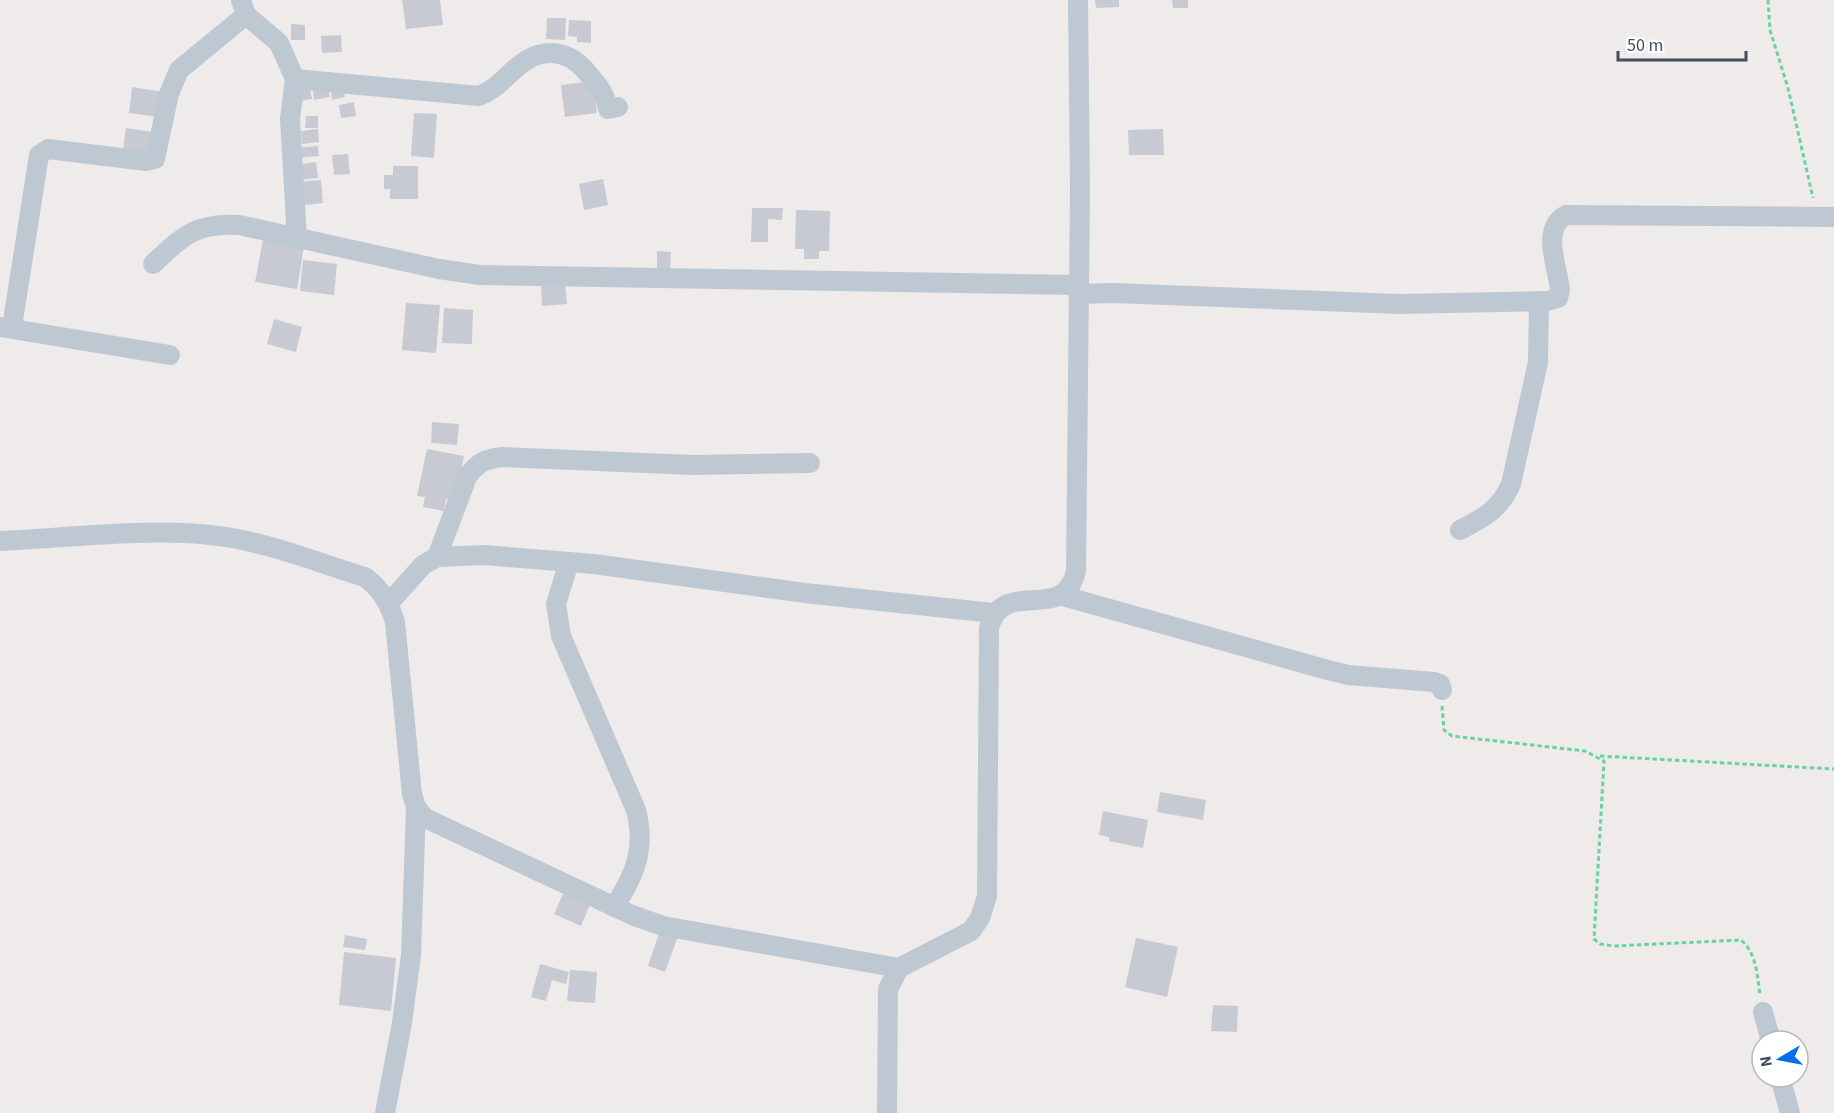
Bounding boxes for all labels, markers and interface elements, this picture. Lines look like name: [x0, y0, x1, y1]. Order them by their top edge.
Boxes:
scale bar: [1618, 24, 1746, 62]
text: 50 m: [1627, 33, 1663, 58]
north arrow: [1750, 1029, 1810, 1089]
text: N: [1754, 1054, 1778, 1069]

